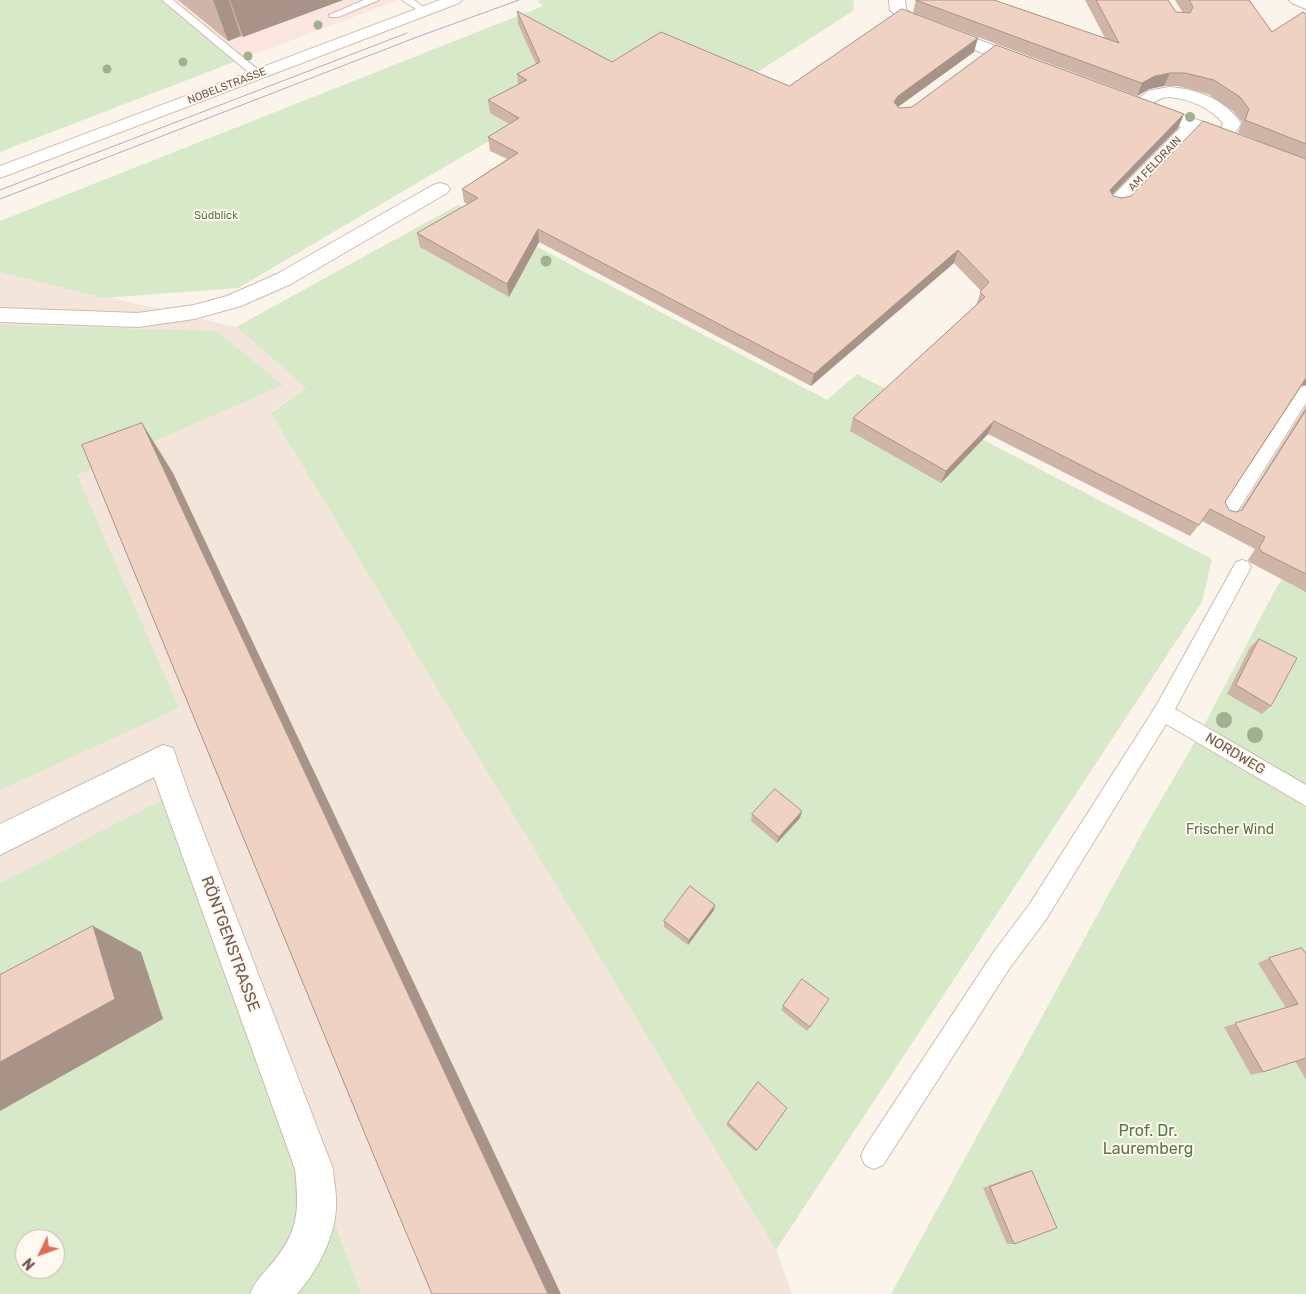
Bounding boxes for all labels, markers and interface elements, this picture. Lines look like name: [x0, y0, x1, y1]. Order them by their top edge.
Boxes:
street label: NOBELSTRASSE: [186, 65, 268, 107]
street label: AM FELDRAIN: [1126, 134, 1184, 194]
park label: Südblick: [194, 209, 238, 223]
street label: NORDWEG: [1202, 730, 1268, 778]
park label: Frischer Wind: [1186, 822, 1274, 838]
street label: RÖNTGENSTRASSE: [197, 874, 263, 1014]
park label: Prof. Dr. Lauremberg: [1103, 1121, 1193, 1159]
north arrow: [15, 1229, 65, 1279]
text: N: [20, 1254, 39, 1273]

